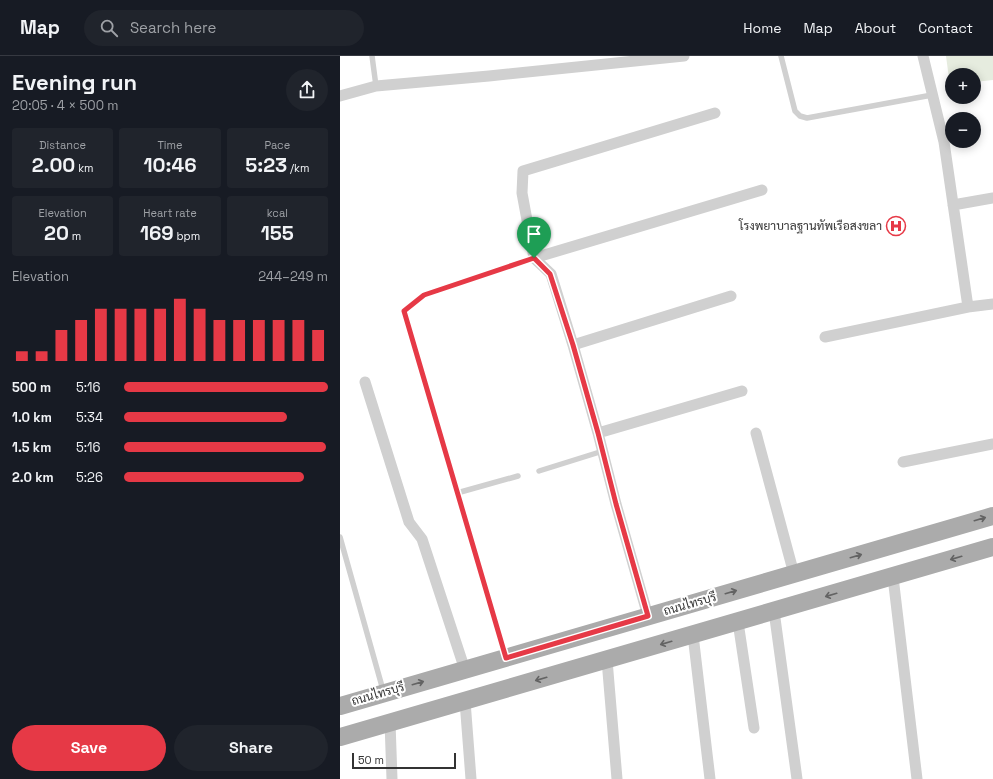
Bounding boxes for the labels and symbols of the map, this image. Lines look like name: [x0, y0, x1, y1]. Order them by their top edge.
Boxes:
hospital icon: โรงพยาบาลฐานทัพเรือสงขลา: [885, 215, 907, 237]
pin: [517, 217, 551, 258]
place label: โรงพยาบาลฐานทัพเรือสงขลา: [738, 218, 882, 234]
one-way arrow: [974, 515, 987, 522]
one-way arrow: [849, 552, 862, 559]
one-way arrow: [949, 555, 962, 562]
one-way arrow: [724, 588, 737, 595]
street label: ถนนไทรบุรี: [662, 589, 719, 620]
one-way arrow: [824, 592, 837, 599]
one-way arrow: [659, 640, 672, 647]
one-way arrow: [535, 676, 548, 683]
street label: ถนนไทรบุรี: [350, 679, 407, 710]
one-way arrow: [411, 679, 424, 686]
scale bar: [352, 751, 456, 770]

